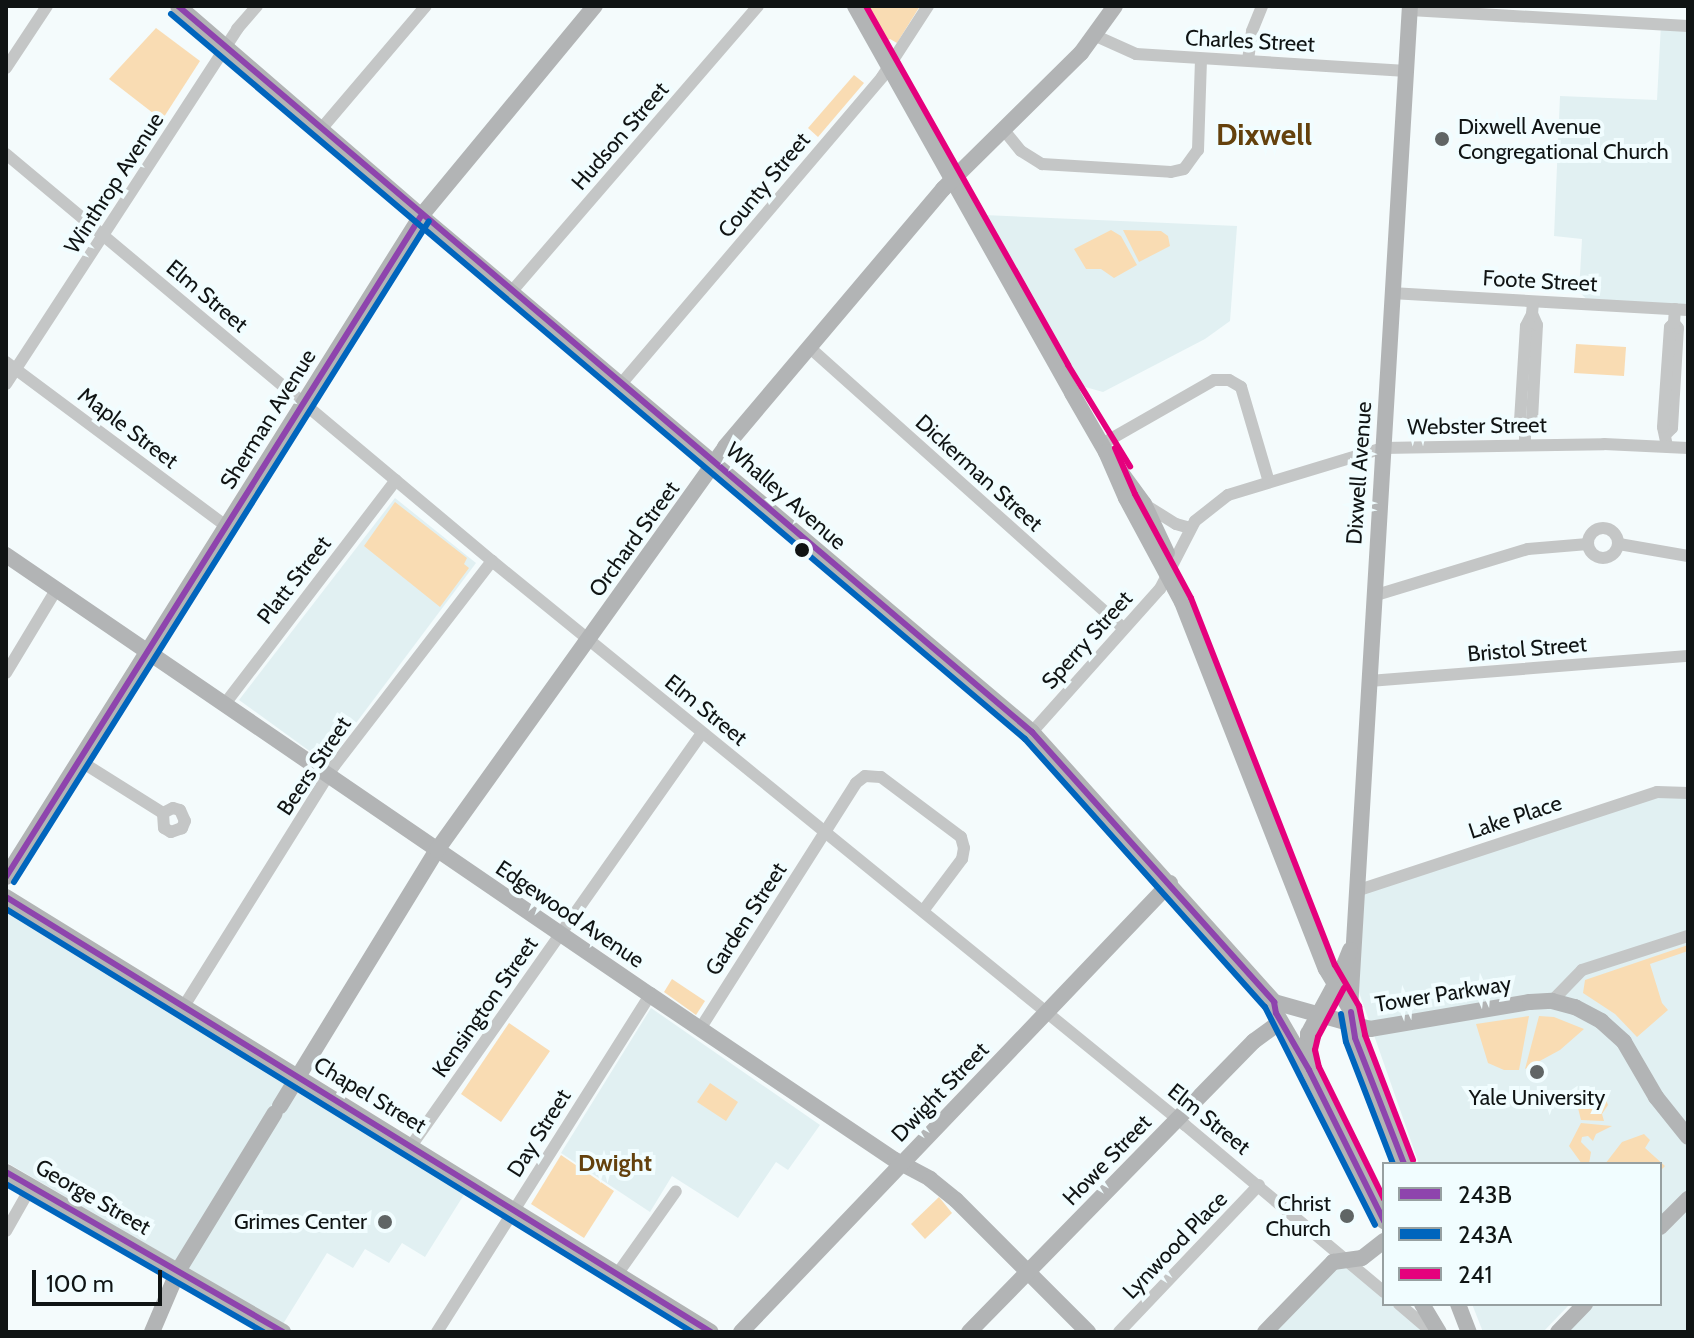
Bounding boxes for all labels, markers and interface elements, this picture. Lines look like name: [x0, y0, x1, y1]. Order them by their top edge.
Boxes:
street label: Charles Street: [1184, 24, 1316, 58]
street label: Hudson Street: [566, 77, 674, 195]
street label: Winthrop Avenue: [59, 108, 169, 258]
place label: Dixwell Avenue Congregational Church: [1458, 113, 1669, 164]
district label: Dixwell: [1216, 117, 1312, 153]
street label: County Street: [712, 127, 816, 243]
marker: Dixwell Avenue Congregational Church: [1433, 130, 1451, 148]
street label: Elm Street: [161, 254, 253, 338]
street label: Foote Street: [1482, 265, 1598, 297]
street label: Sherman Avenue: [214, 344, 322, 494]
street label: Maple Street: [73, 382, 183, 474]
street label: Dixwell Avenue: [1341, 401, 1377, 545]
street label: Dickerman Street: [910, 409, 1048, 537]
street label: Webster Street: [1407, 412, 1547, 440]
street label: Whalley Avenue: [721, 437, 851, 555]
street label: Orchard Street: [583, 476, 685, 602]
street label: Platt Street: [251, 531, 337, 629]
unlabelled marker: [794, 542, 810, 558]
street label: Sperry Street: [1036, 586, 1138, 694]
street label: Bristol Street: [1466, 631, 1588, 667]
street label: Elm Street: [660, 669, 752, 751]
street label: Beers Street: [271, 712, 357, 820]
street label: Lake Place: [1465, 790, 1565, 844]
street label: Edgewood Avenue: [491, 855, 649, 973]
street label: Garden Street: [700, 858, 792, 980]
street label: Kensington Street: [427, 932, 543, 1082]
street label: Tower Parkway: [1373, 970, 1513, 1018]
street label: Dwight Street: [886, 1037, 994, 1147]
street label: Chapel Street: [309, 1051, 431, 1139]
marker: Yale University: [1528, 1063, 1546, 1081]
street label: Elm Street: [1163, 1078, 1255, 1160]
street label: Day Street: [502, 1084, 576, 1182]
place label: Yale University: [1469, 1085, 1605, 1111]
street label: Howe Street: [1057, 1109, 1157, 1211]
district label: Dwight: [578, 1149, 652, 1177]
street label: George Street: [31, 1153, 155, 1241]
legend: [1382, 1162, 1662, 1306]
text: 243B: [1458, 1180, 1512, 1209]
street label: Lynwood Place: [1117, 1186, 1233, 1304]
place label: Christ Church: [1265, 1190, 1331, 1242]
marker: Christ Church: [1338, 1207, 1356, 1225]
place label: Grimes Center: [234, 1209, 367, 1235]
marker: Grimes Center: [374, 1211, 396, 1233]
text: 243A: [1458, 1220, 1512, 1249]
scale bar: [36, 1254, 166, 1304]
text: 241: [1458, 1260, 1492, 1289]
text: 100 m: [46, 1269, 114, 1298]

